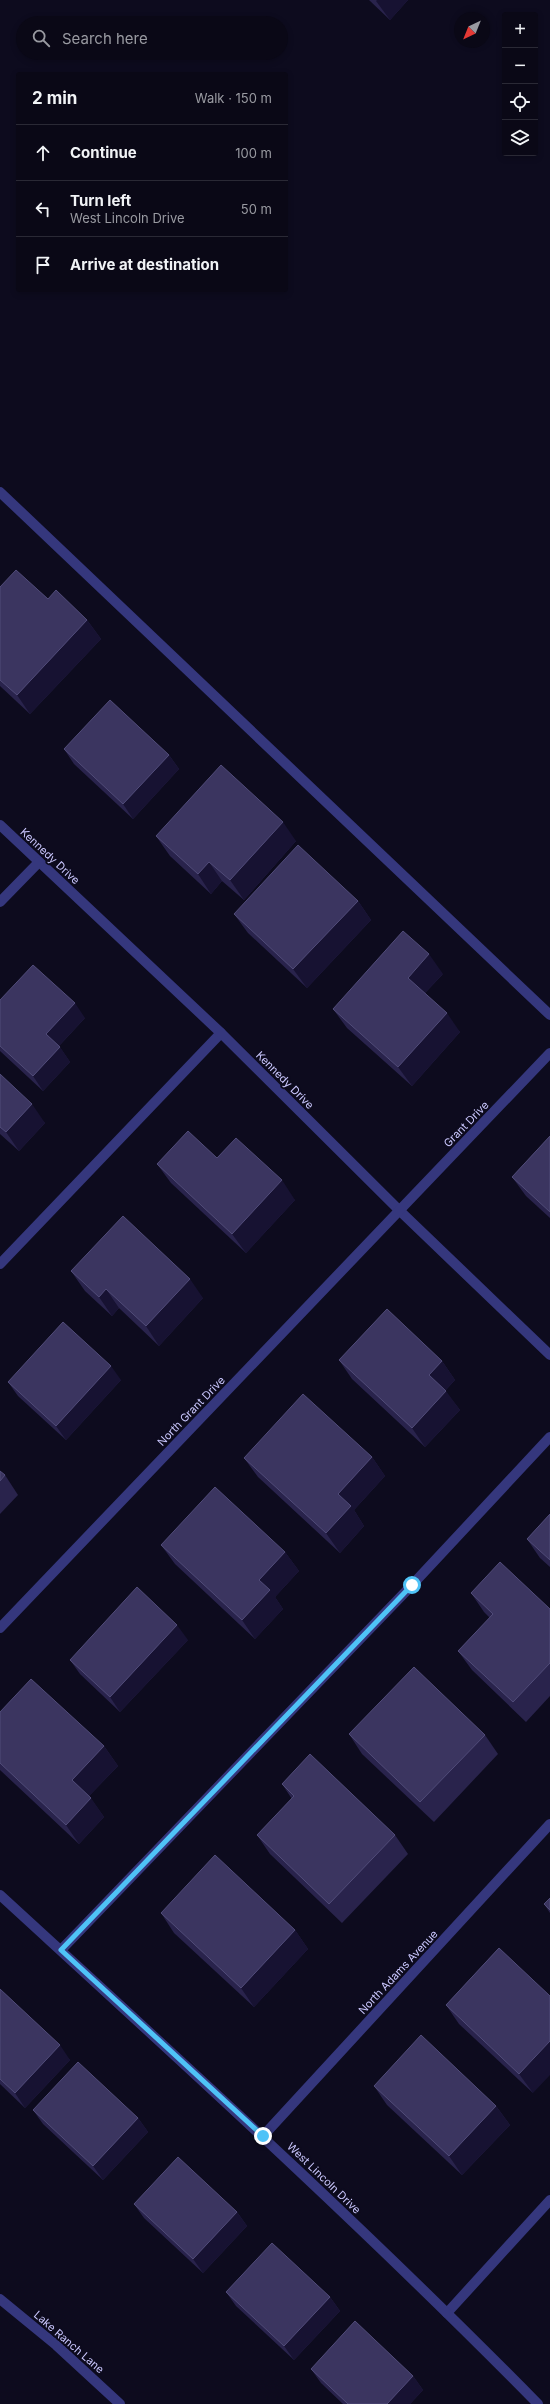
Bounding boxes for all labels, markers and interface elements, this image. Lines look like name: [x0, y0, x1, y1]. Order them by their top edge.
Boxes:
north arrow: [454, 12, 490, 48]
map controls: [502, 12, 538, 156]
button: +: [502, 12, 538, 48]
search box: [16, 16, 288, 60]
icon: search: [30, 27, 52, 49]
text: Search here: [62, 29, 148, 48]
button: −: [502, 48, 538, 84]
button: locate: [502, 84, 538, 120]
text: 2 min: [32, 88, 77, 108]
text: Walk · 150 m: [195, 90, 272, 106]
button: layers: [502, 120, 538, 156]
icon: ahead: [32, 142, 54, 164]
text: Continue: [70, 143, 137, 162]
text: 100 m: [235, 145, 272, 161]
text: Turn left: [70, 191, 131, 210]
icon: left: [32, 198, 54, 220]
text: 50 m: [241, 201, 272, 217]
text: West Lincoln Drive: [70, 210, 185, 226]
icon: arrive: [32, 254, 54, 276]
text: Arrive at destination: [70, 255, 219, 274]
street label: Kennedy Drive: [17, 825, 83, 887]
street label: Kennedy Drive: [253, 1048, 317, 1112]
street label: Grant Drive: [440, 1098, 492, 1150]
street label: North Grant Drive: [154, 1373, 228, 1449]
route start: [403, 1576, 421, 1594]
street label: North Adams Avenue: [355, 1927, 441, 2017]
route end: [254, 2127, 272, 2145]
street label: West Lincoln Drive: [284, 2139, 364, 2217]
street label: Lake Ranch Lane: [31, 2308, 107, 2376]

